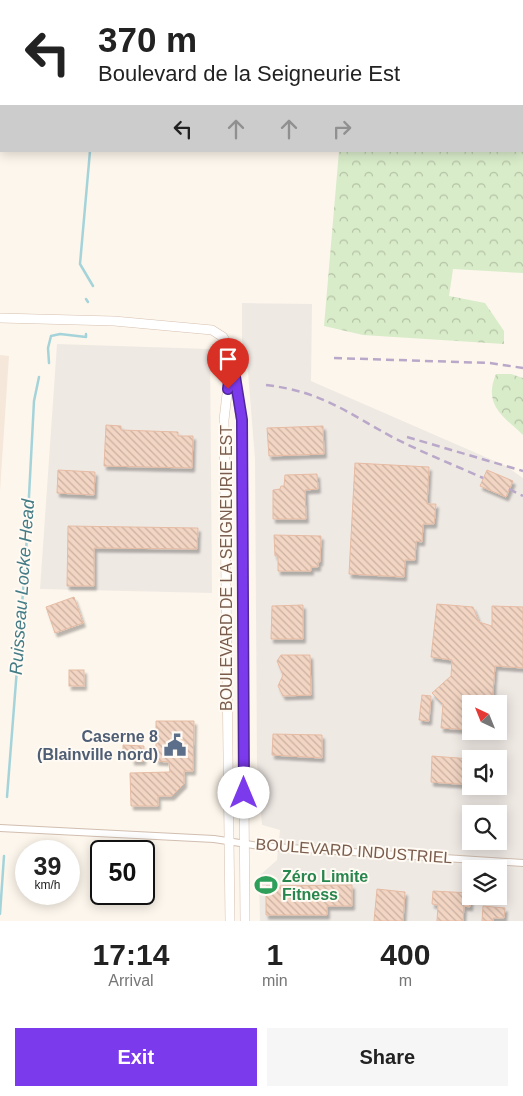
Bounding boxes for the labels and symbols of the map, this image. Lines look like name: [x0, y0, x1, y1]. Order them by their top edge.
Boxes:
pin: [207, 338, 249, 389]
street label: BOULEVARD DE LA SEIGNEURIE EST: [218, 425, 235, 711]
water label: Ruisseau Locke Head: [6, 497, 38, 676]
north arrow: [462, 695, 508, 740]
place label: Caserne 8 (Blainville nord): [37, 728, 158, 763]
public building icon: Caserne 8 (Blainville nord): [162, 732, 188, 758]
position arrow: [217, 766, 269, 818]
street label: BOULEVARD INDUSTRIEL: [255, 836, 453, 866]
speed limit sign: 50: [90, 840, 155, 905]
place label: Zéro Limite Fitness: [282, 868, 368, 903]
sports icon: Zéro Limite Fitness: [253, 872, 279, 898]

